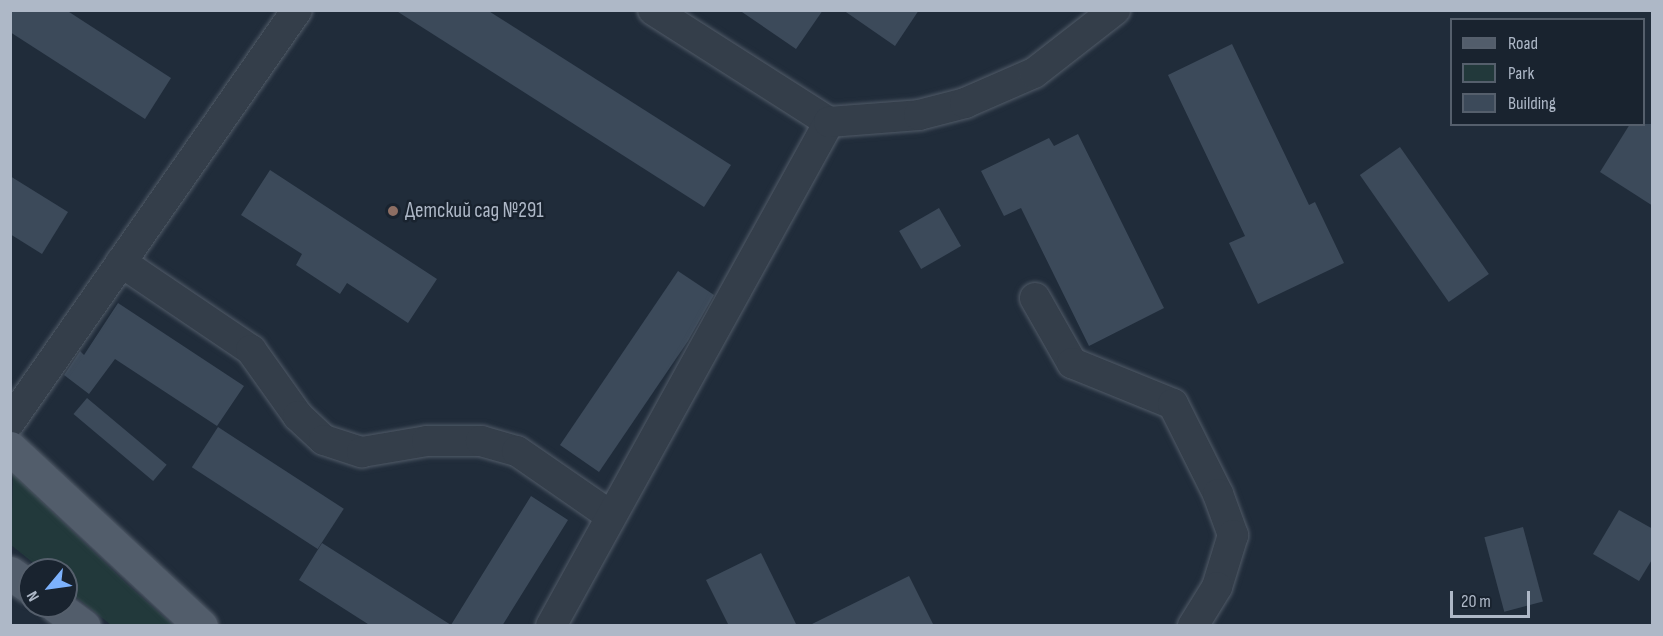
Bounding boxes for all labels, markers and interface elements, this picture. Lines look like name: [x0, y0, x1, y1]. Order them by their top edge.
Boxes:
legend: [1450, 18, 1645, 126]
text: Road: [1508, 33, 1538, 54]
text: Park: [1508, 63, 1534, 84]
text: Building: [1508, 93, 1556, 114]
place label: Детский сад №291: [405, 198, 544, 224]
marker: Детский сад №291: [386, 204, 400, 218]
north arrow: [18, 558, 78, 618]
scale bar: [1453, 579, 1532, 617]
text: N: [23, 588, 44, 604]
text: 20 m: [1461, 591, 1491, 612]

